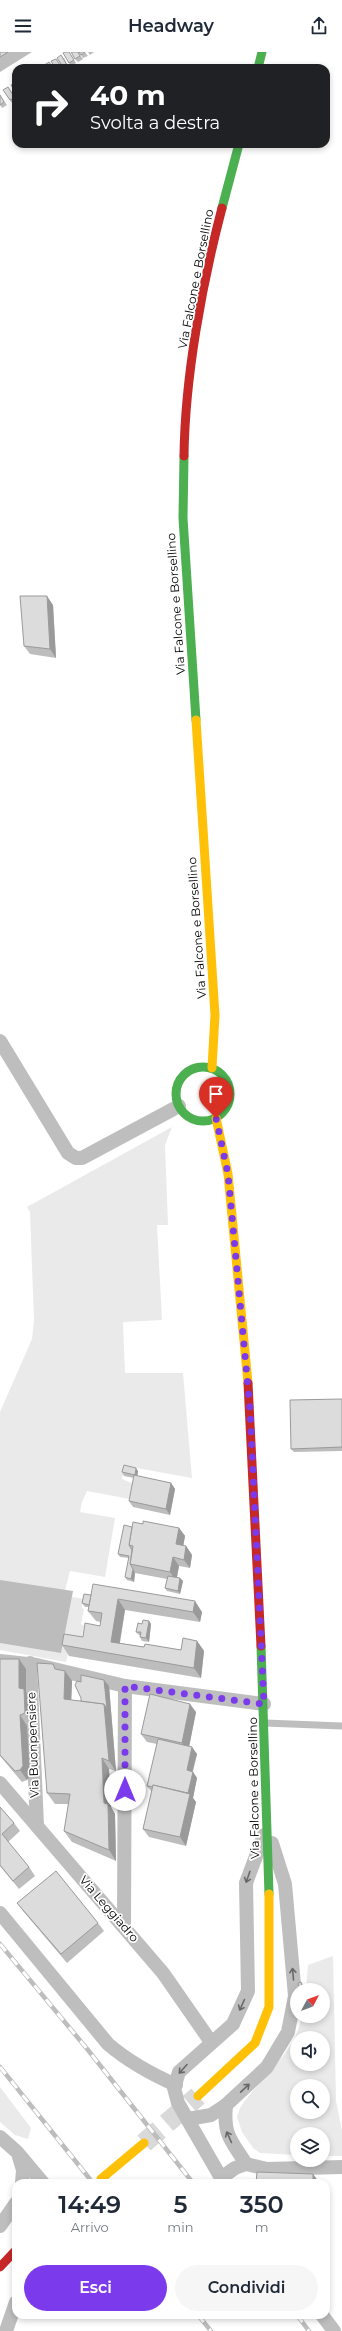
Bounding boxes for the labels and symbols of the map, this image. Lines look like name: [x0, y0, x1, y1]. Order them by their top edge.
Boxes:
street label: Via Falcone e Borsellino: [175, 208, 216, 350]
street label: Via Falcone e Borsellino: [163, 533, 188, 675]
street label: Via Falcone e Borsellino: [184, 857, 209, 999]
pin: [199, 1077, 233, 1118]
street label: Via Buonpensiere: [23, 1692, 42, 1798]
street label: Via Falcone e Borsellino: [245, 1717, 262, 1859]
position arrow: [104, 1769, 146, 1811]
one-way arrow: [244, 1871, 252, 1883]
street label: Via Leggiadro: [77, 1872, 142, 1945]
one-way arrow: [289, 1968, 297, 1981]
north arrow: [290, 1983, 330, 2023]
one-way arrow: [237, 1999, 245, 2011]
one-way arrow: [179, 2064, 188, 2074]
one-way arrow: [240, 2083, 250, 2092]
one-way arrow: [225, 2131, 232, 2143]

